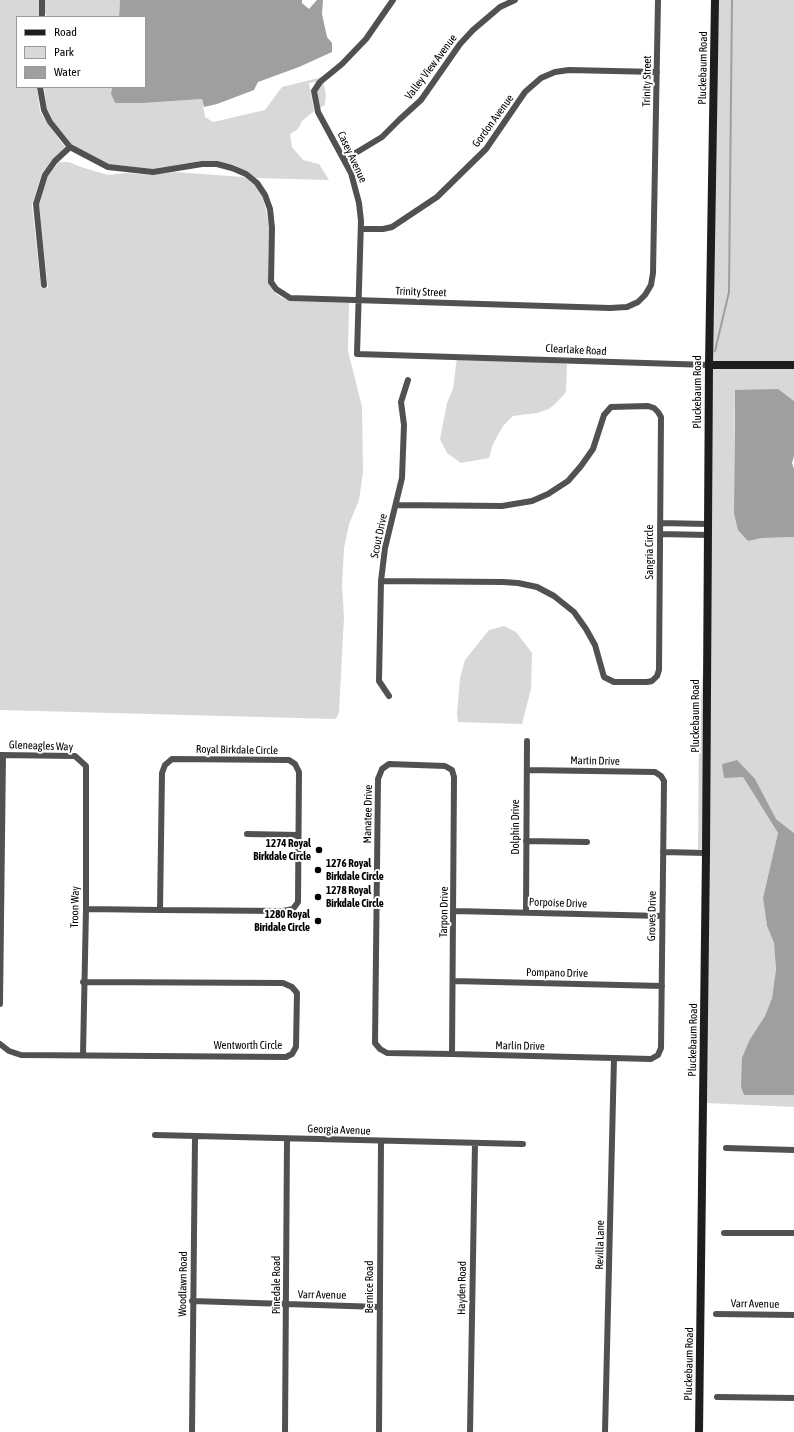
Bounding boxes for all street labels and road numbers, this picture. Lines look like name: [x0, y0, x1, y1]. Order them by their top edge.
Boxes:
street label: Pluckebaum Road: [696, 31, 710, 105]
street label: Valley View Avenue: [402, 32, 460, 102]
street label: Trinity Street: [640, 55, 654, 107]
street label: Gordon Avenue: [469, 92, 517, 150]
street label: Casey Avenue: [334, 129, 370, 185]
street label: Trinity Street: [395, 285, 447, 299]
street label: Clearlake Road: [545, 342, 607, 358]
street label: Pluckebaum Road: [691, 355, 705, 429]
street label: Scout Drive: [368, 513, 390, 559]
street label: Sangria Circle: [643, 525, 657, 579]
street label: Pluckebaum Road: [689, 679, 703, 753]
street label: Gleneagles Way: [9, 738, 73, 754]
street label: Royal Birkdale Circle: [196, 743, 278, 757]
street label: Martin Drive: [570, 754, 620, 768]
street label: Manatee Drive: [361, 784, 375, 844]
street label: Dolphin Drive: [509, 799, 523, 855]
street label: Troon Way: [68, 886, 82, 928]
street label: Tarpon Drive: [437, 886, 451, 938]
street label: Groves Drive: [645, 891, 659, 941]
street label: Porpoise Drive: [529, 895, 587, 911]
street label: Pompano Drive: [526, 966, 588, 980]
street label: Pluckebaum Road: [686, 1003, 700, 1077]
street label: Wentworth Circle: [214, 1039, 282, 1053]
street label: Marlin Drive: [495, 1039, 545, 1053]
street label: Georgia Avenue: [307, 1122, 371, 1138]
street label: Revilla Lane: [593, 1220, 607, 1270]
street label: Woodlawn Road: [176, 1251, 190, 1317]
street label: Pinedale Road: [270, 1256, 284, 1314]
street label: Bernice Road: [363, 1261, 377, 1313]
street label: Hayden Road: [455, 1261, 469, 1315]
street label: Varr Avenue: [298, 1288, 346, 1302]
street label: Varr Avenue: [731, 1297, 779, 1311]
street label: Pluckebaum Road: [682, 1327, 696, 1401]

